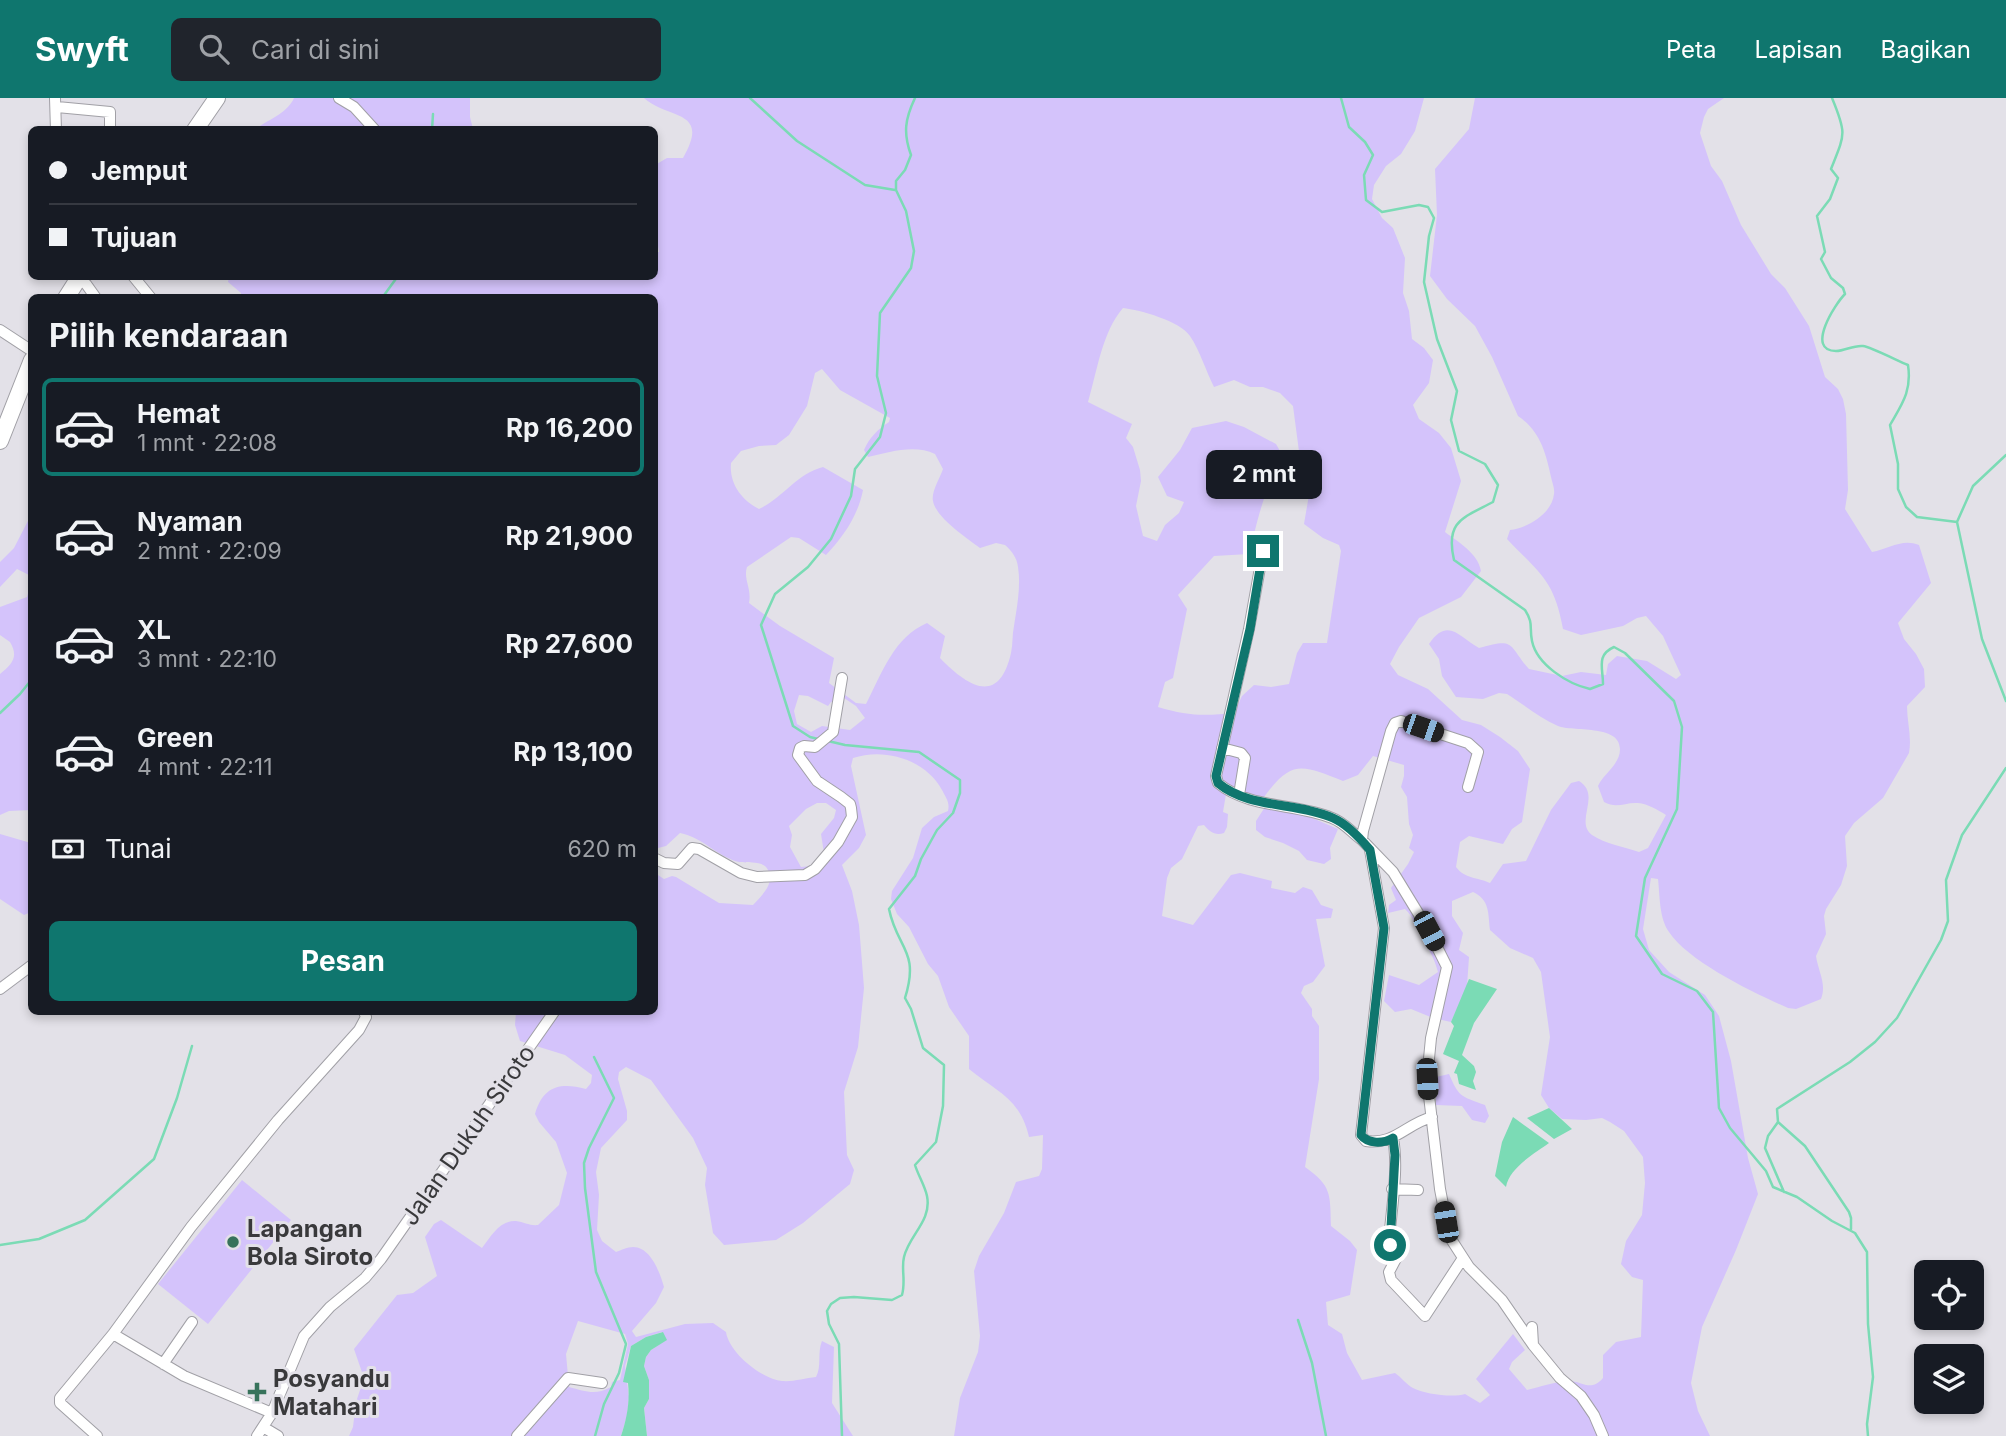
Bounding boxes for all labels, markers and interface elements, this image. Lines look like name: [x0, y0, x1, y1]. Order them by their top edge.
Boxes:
search box: [171, 18, 661, 81]
text: Swyft: [35, 29, 129, 69]
icon: search: [195, 30, 233, 68]
text: Cari di sini: [251, 34, 380, 65]
text: Peta: [1666, 35, 1717, 64]
text: Lapisan: [1755, 35, 1842, 64]
text: Bagikan: [1880, 35, 1971, 64]
text: Jemput: [91, 155, 188, 186]
text: Tujuan: [91, 222, 177, 253]
text: Pilih kendaraan: [49, 316, 289, 355]
icon: car: [53, 396, 116, 459]
text: Hemat: [137, 398, 220, 429]
text: Rp 16,200: [506, 412, 633, 443]
text: 1 mnt · 22:08: [137, 429, 277, 457]
callout: 2 mnt: [1205, 449, 1321, 498]
text: 2 mnt: [1232, 460, 1296, 488]
icon: car: [53, 504, 116, 567]
text: Nyaman: [137, 506, 243, 537]
text: Rp 21,900: [505, 520, 633, 551]
route end: [1247, 535, 1279, 567]
text: 2 mnt · 22:09: [137, 537, 282, 565]
icon: car: [53, 612, 116, 675]
text: XL: [137, 614, 171, 645]
text: Rp 27,600: [505, 628, 633, 659]
text: 3 mnt · 22:10: [137, 645, 277, 673]
car: [1400, 711, 1447, 745]
icon: car: [53, 720, 116, 783]
text: Green: [137, 722, 214, 753]
text: Rp 13,100: [513, 736, 633, 767]
text: 4 mnt · 22:11: [137, 753, 273, 781]
icon: cash: [49, 830, 87, 868]
text: Tunai: [105, 833, 172, 864]
text: 620 m: [568, 835, 637, 863]
car: [1410, 908, 1449, 954]
button: Pesan: [49, 921, 637, 1001]
street label: Jalan Dukuh Siroto: [395, 1039, 541, 1231]
car: [1416, 1057, 1439, 1101]
car: [1433, 1200, 1460, 1244]
place label: Lapangan Bola Siroto: [247, 1214, 373, 1271]
route start: [1374, 1229, 1406, 1261]
marker: Lapangan Bola Siroto: [225, 1234, 241, 1250]
map controls: [1914, 1260, 1984, 1414]
button: locate: [1914, 1260, 1984, 1330]
button: layers: [1914, 1344, 1984, 1414]
place label: Posyandu Matahari: [273, 1364, 390, 1421]
marker: Posyandu Matahari: [247, 1382, 267, 1402]

